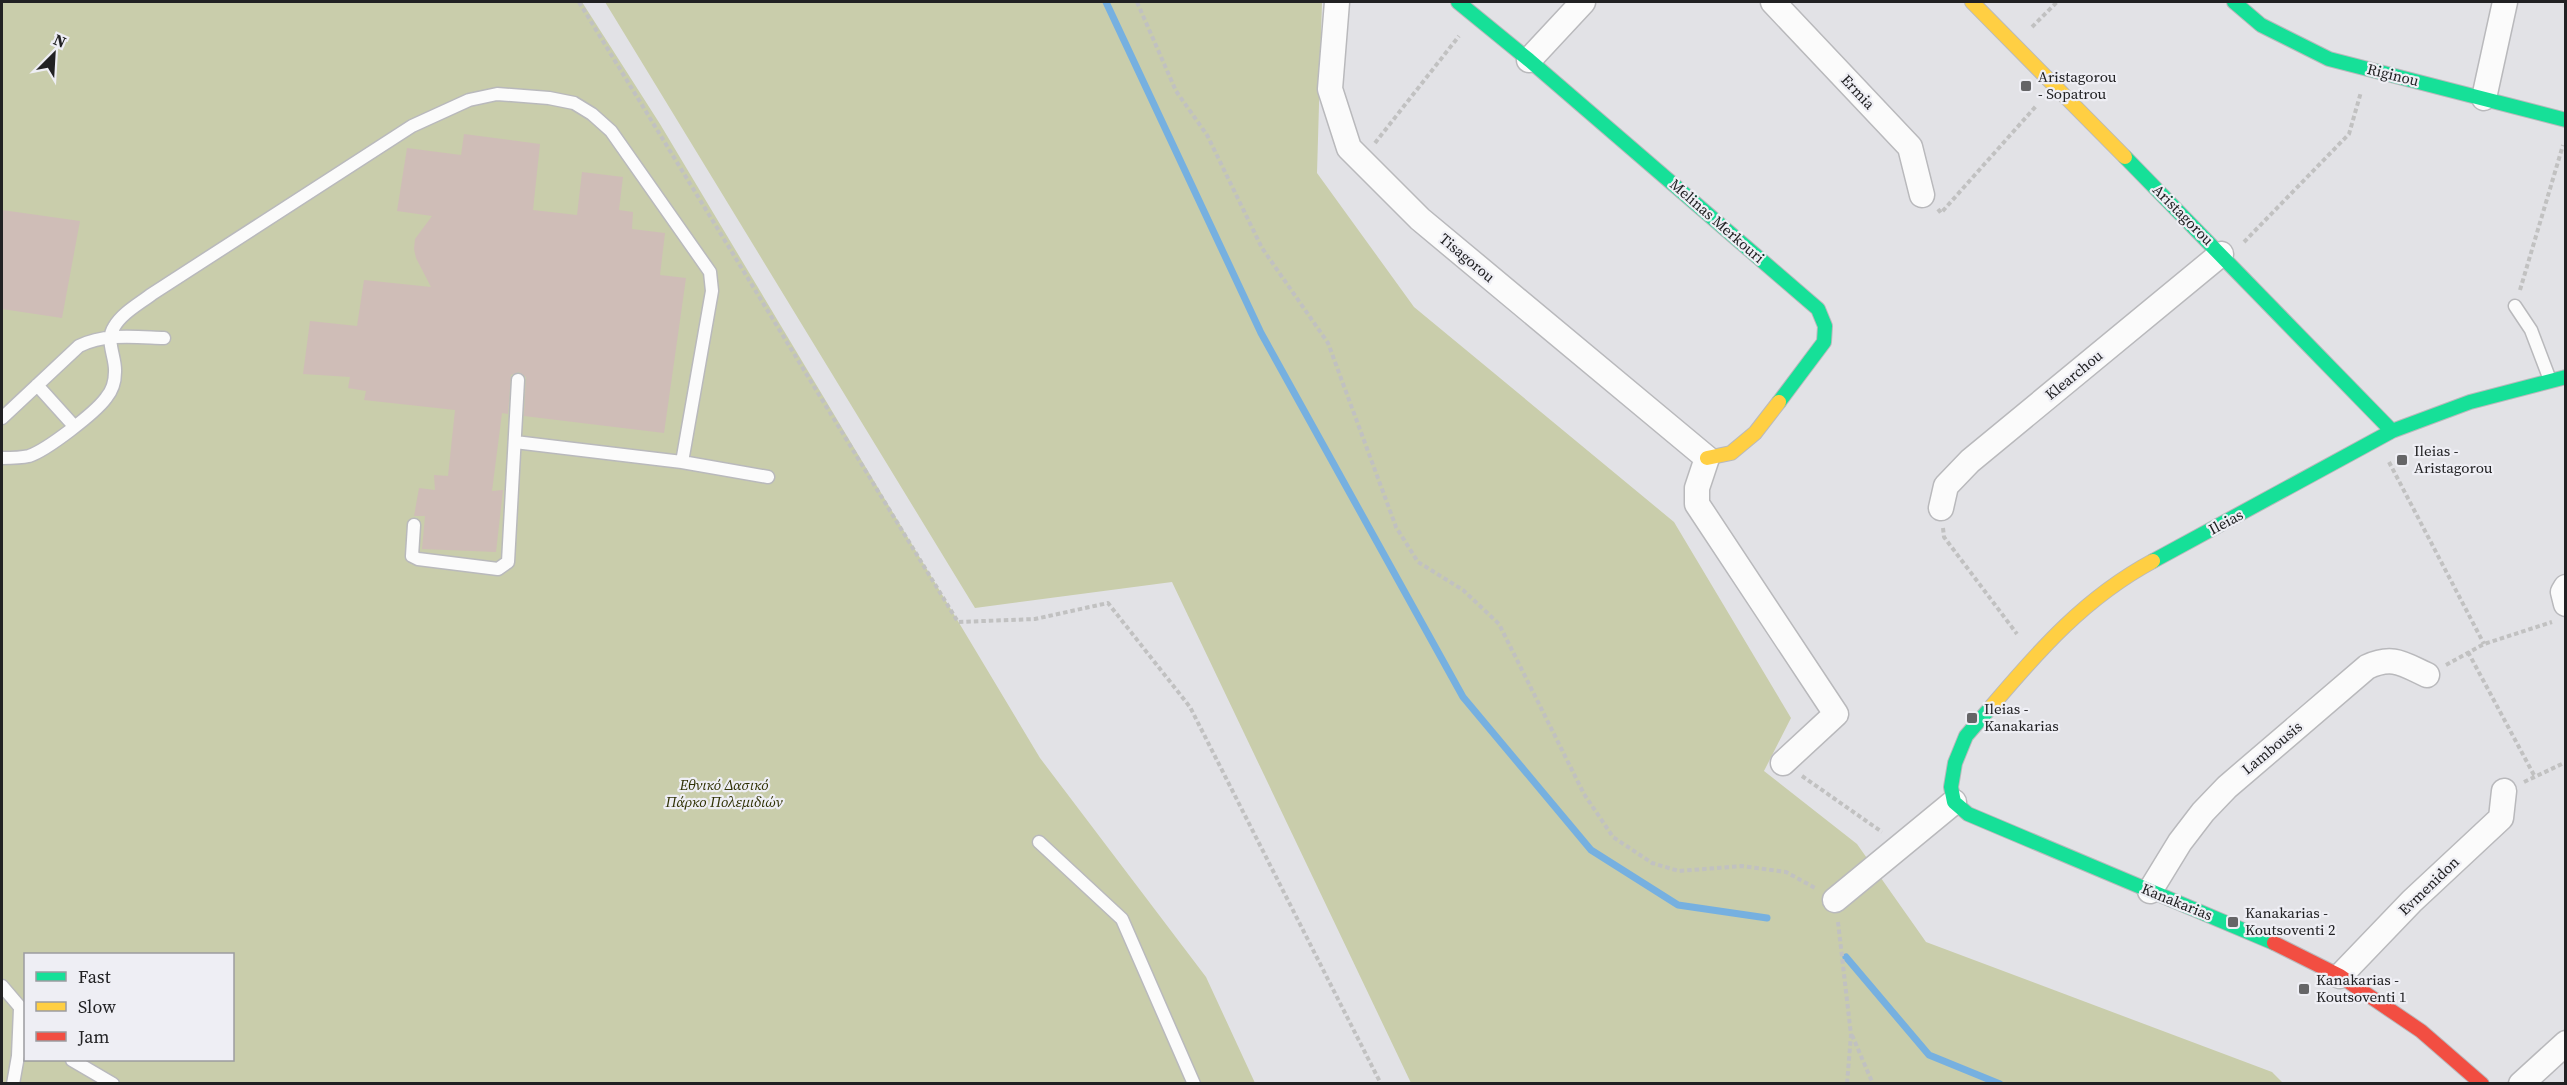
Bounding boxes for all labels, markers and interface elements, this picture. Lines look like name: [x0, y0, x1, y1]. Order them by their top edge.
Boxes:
north arrow: [24, 24, 84, 84]
text: N: [50, 28, 70, 53]
street label: Riginou: [2365, 58, 2421, 91]
place label: Aristagorou - Sopatrou: [2038, 66, 2117, 104]
street label: Ermia: [1837, 69, 1880, 114]
marker: Aristagorou - Sopatrou: [2019, 79, 2033, 93]
street label: Melinas Merkouri: [1666, 174, 1769, 268]
street label: Aristagorou: [2148, 179, 2219, 250]
street label: Tisagorou: [1435, 228, 1500, 287]
street label: Klearchou: [2040, 345, 2107, 404]
place label: Ileias - Aristagorou: [2414, 440, 2493, 478]
marker: Ileias - Aristagorou: [2395, 453, 2409, 467]
street label: Ileias: [2205, 504, 2247, 539]
place label: Ileias - Kanakarias: [1984, 698, 2059, 736]
marker: Ileias - Kanakarias: [1965, 711, 1979, 725]
street label: Lambousis: [2237, 716, 2306, 779]
park label: Εθνικό Δασικό Πάρκο Πολεμιδιών: [664, 774, 784, 812]
street label: Evmenidon: [2394, 851, 2464, 920]
street label: Kanakarias: [2139, 878, 2216, 925]
place label: Kanakarias - Koutsoventi 2: [2245, 902, 2335, 940]
marker: Kanakarias - Koutsoventi 2: [2226, 915, 2240, 929]
legend: [24, 953, 234, 1061]
text: Fast: [78, 964, 111, 989]
place label: Kanakarias - Koutsoventi 1: [2316, 969, 2406, 1007]
marker: Kanakarias - Koutsoventi 1: [2297, 982, 2311, 996]
text: Slow: [78, 994, 116, 1019]
text: Jam: [77, 1024, 110, 1049]

